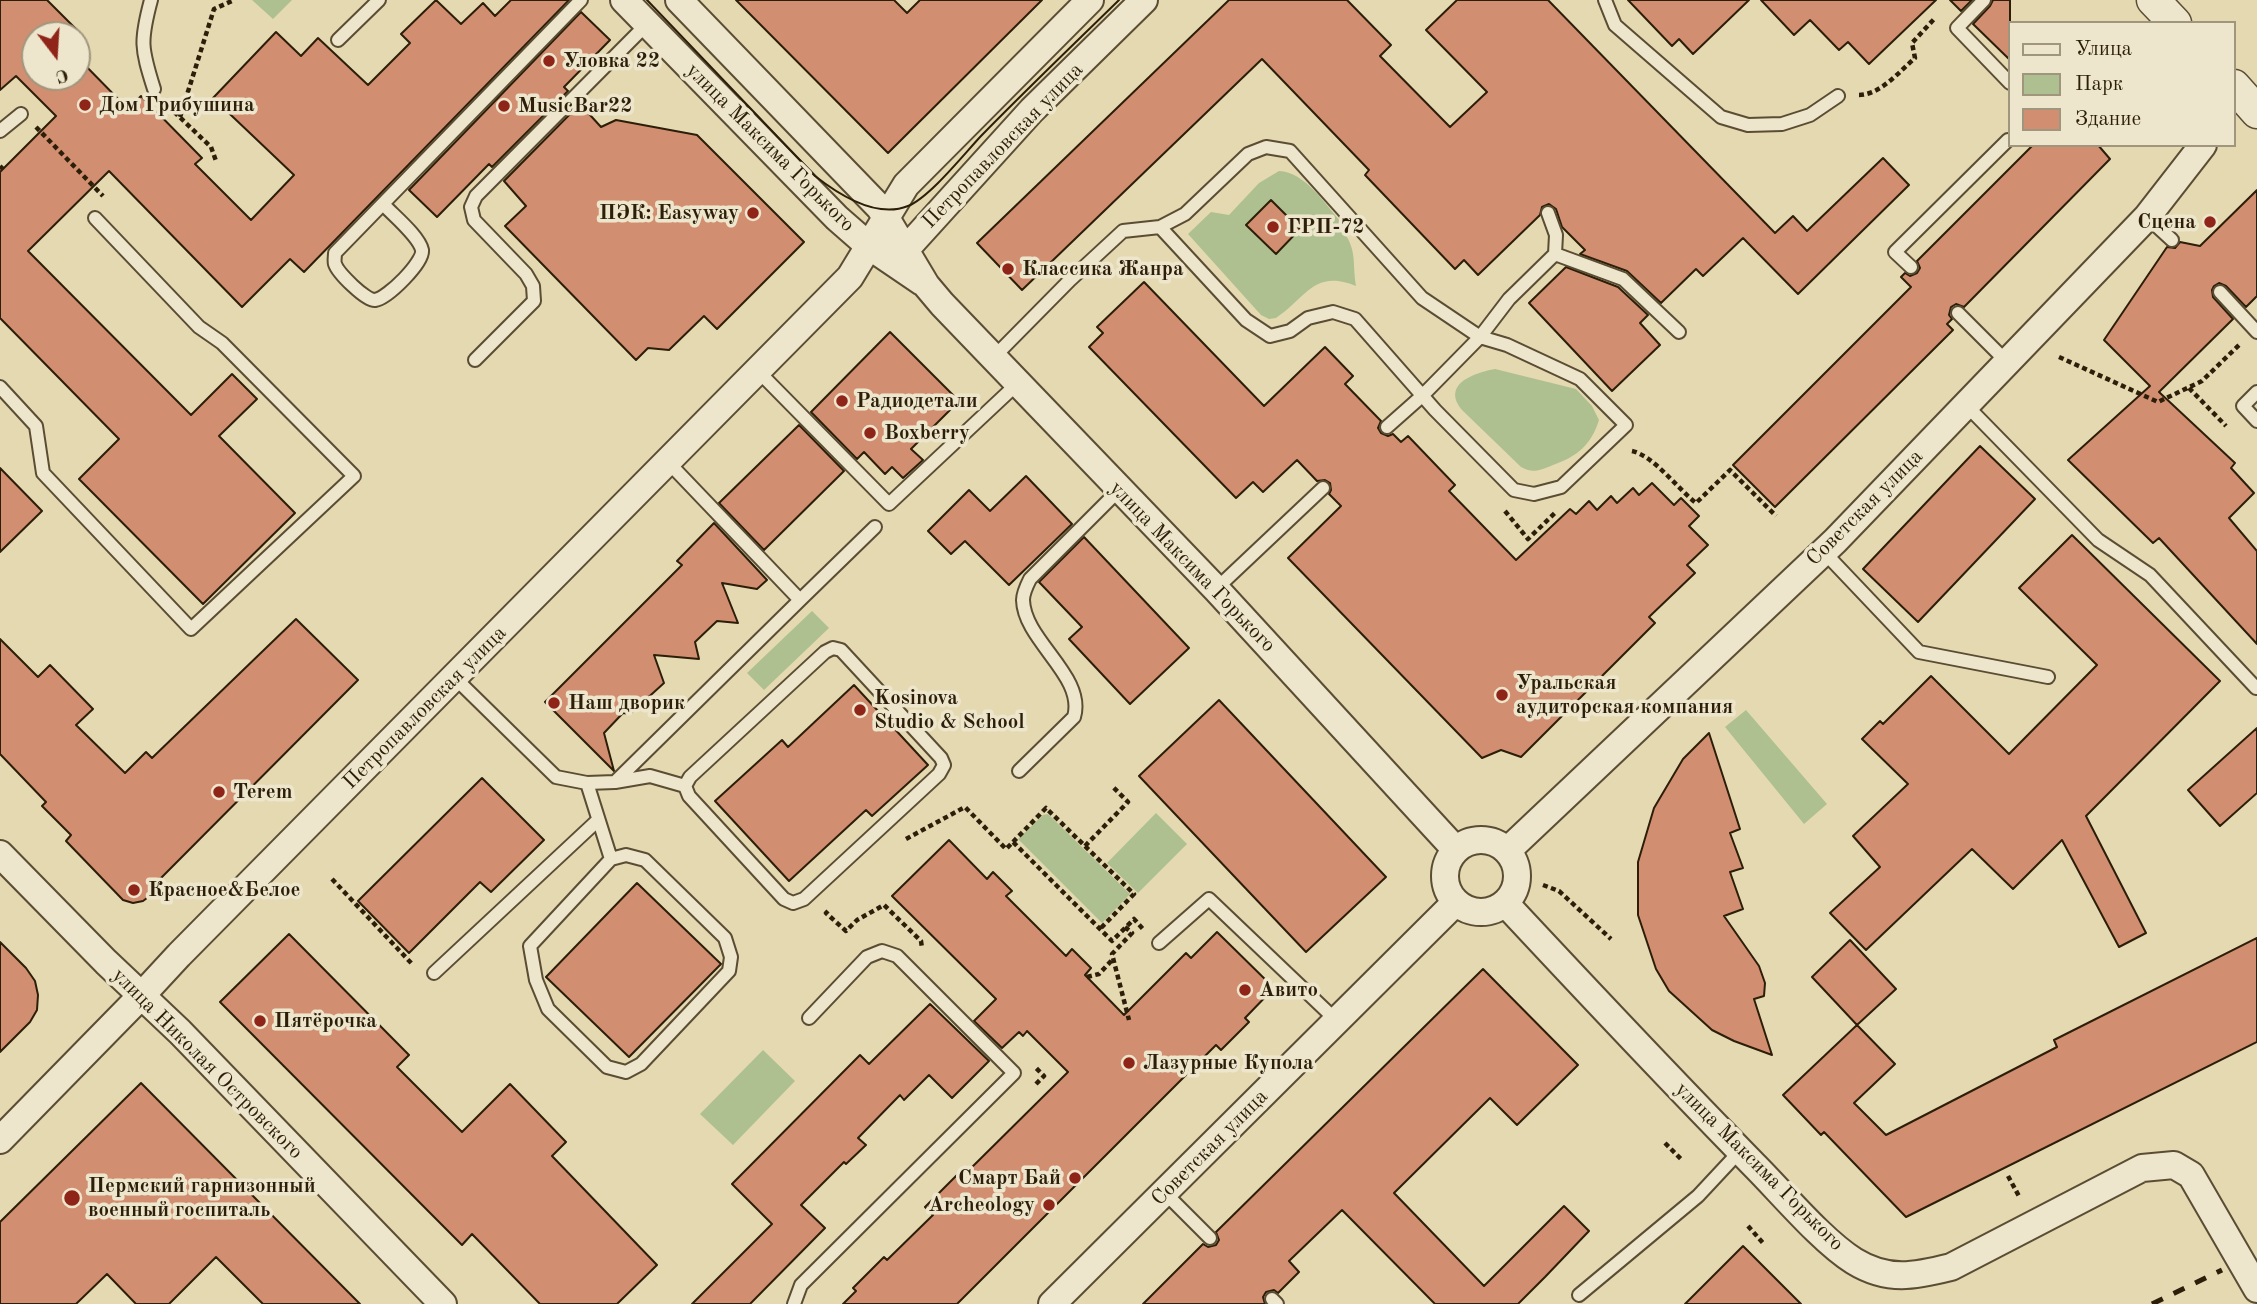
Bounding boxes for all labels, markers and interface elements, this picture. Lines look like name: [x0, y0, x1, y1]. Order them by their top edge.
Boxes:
north arrow: [21, 21, 91, 91]
legend: [2008, 21, 2236, 147]
text: Улица: [2075, 39, 2132, 60]
place label: Уловка 22: [563, 48, 660, 74]
marker: Уловка 22: [541, 53, 557, 69]
street label: улица Максима Горького: [680, 58, 860, 238]
street label: Петропавловская улица: [917, 58, 1089, 234]
text: С: [53, 64, 70, 86]
text: Парк: [2075, 74, 2123, 95]
place label: Дом Грибушина: [99, 92, 255, 118]
place label: MusicBar22: [518, 93, 632, 119]
marker: Дом Грибушина: [77, 97, 93, 113]
marker: MusicBar22: [496, 98, 512, 114]
text: Здание: [2075, 109, 2141, 130]
place label: ПЭК: Easyway: [599, 200, 739, 226]
marker: ПЭК: Easyway: [745, 205, 761, 221]
place label: Сцена: [2137, 209, 2196, 235]
place label: ГРП-72: [1287, 214, 1365, 240]
marker: Сцена: [2202, 214, 2218, 230]
marker: ГРП-72: [1265, 219, 1281, 235]
place label: Классика Жанра: [1022, 256, 1184, 282]
marker: Классика Жанра: [1000, 261, 1016, 277]
place label: Радиодетали: [856, 388, 978, 414]
marker: Радиодетали: [834, 393, 850, 409]
place label: Boxberry: [884, 420, 970, 446]
marker: Boxberry: [862, 425, 878, 441]
street label: Советская улица: [1801, 444, 1929, 572]
street label: улица Максима Горького: [1104, 476, 1280, 658]
street label: Петропавловская улица: [338, 621, 512, 795]
place label: Уральская аудиторская компания: [1516, 670, 1733, 720]
place label: Kosinova Studio & School: [874, 685, 1025, 735]
marker: Уральская аудиторская компания: [1494, 687, 1510, 703]
place label: Наш дворик: [568, 690, 685, 716]
marker: Наш дворик: [546, 695, 562, 711]
marker: Kosinova Studio & School: [852, 702, 868, 718]
place label: Terem: [233, 779, 292, 805]
marker: Terem: [211, 784, 227, 800]
place label: Красное&Белое: [148, 877, 301, 903]
marker: Красное&Белое: [126, 882, 142, 898]
street label: улица Николая Островского: [106, 963, 308, 1165]
place label: Авито: [1259, 977, 1318, 1003]
marker: Авито: [1237, 982, 1253, 998]
place label: Пятёрочка: [274, 1008, 377, 1034]
marker: Пятёрочка: [252, 1013, 268, 1029]
place label: Лазурные Купола: [1143, 1050, 1314, 1076]
marker: Лазурные Купола: [1121, 1055, 1137, 1071]
street label: улица Максима Горького: [1669, 1077, 1849, 1257]
street label: Советская улица: [1146, 1084, 1274, 1212]
place label: Смарт Бай: [958, 1165, 1061, 1191]
marker: Смарт Бай: [1067, 1170, 1083, 1186]
place label: Пермский гарнизонный военный госпиталь: [88, 1173, 316, 1223]
marker: Пермский гарнизонный военный госпиталь: [62, 1188, 82, 1208]
place label: Archeology: [928, 1192, 1035, 1218]
marker: Archeology: [1041, 1197, 1057, 1213]

